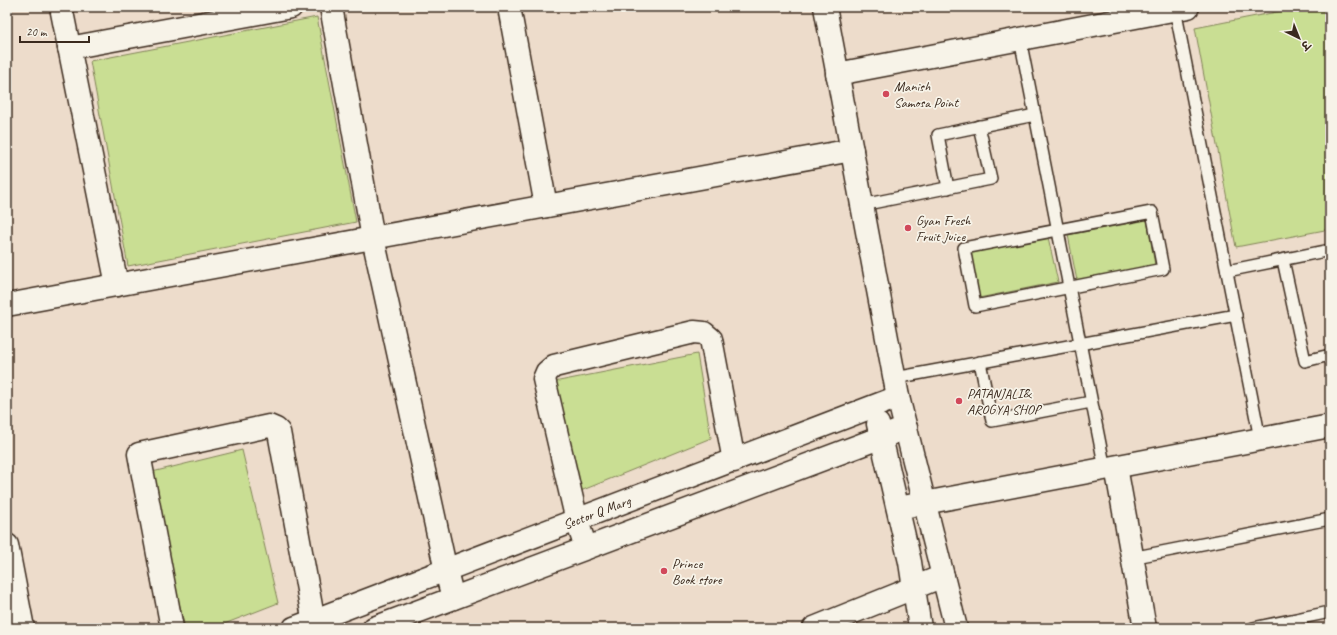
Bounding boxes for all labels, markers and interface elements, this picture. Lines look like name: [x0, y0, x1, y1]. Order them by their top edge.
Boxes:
scale bar: [20, 18, 89, 44]
north arrow: [1279, 18, 1319, 58]
text: 20 m: [26, 24, 48, 40]
text: उ: [1297, 37, 1314, 54]
place label: Manish Samosa Point: [894, 78, 959, 111]
marker: Manish Samosa Point: [881, 89, 891, 99]
place label: Gyan Fresh Fruit Juice: [916, 212, 971, 245]
marker: Gyan Fresh Fruit Juice: [903, 223, 913, 233]
place label: PATANJALI& AROGYA SHOP: [967, 385, 1043, 418]
marker: PATANJALI& AROGYA SHOP: [954, 396, 964, 406]
street label: Sector Q Marg: [561, 492, 634, 533]
place label: Prince Book store: [672, 555, 723, 588]
marker: Prince Book store: [659, 566, 669, 576]

